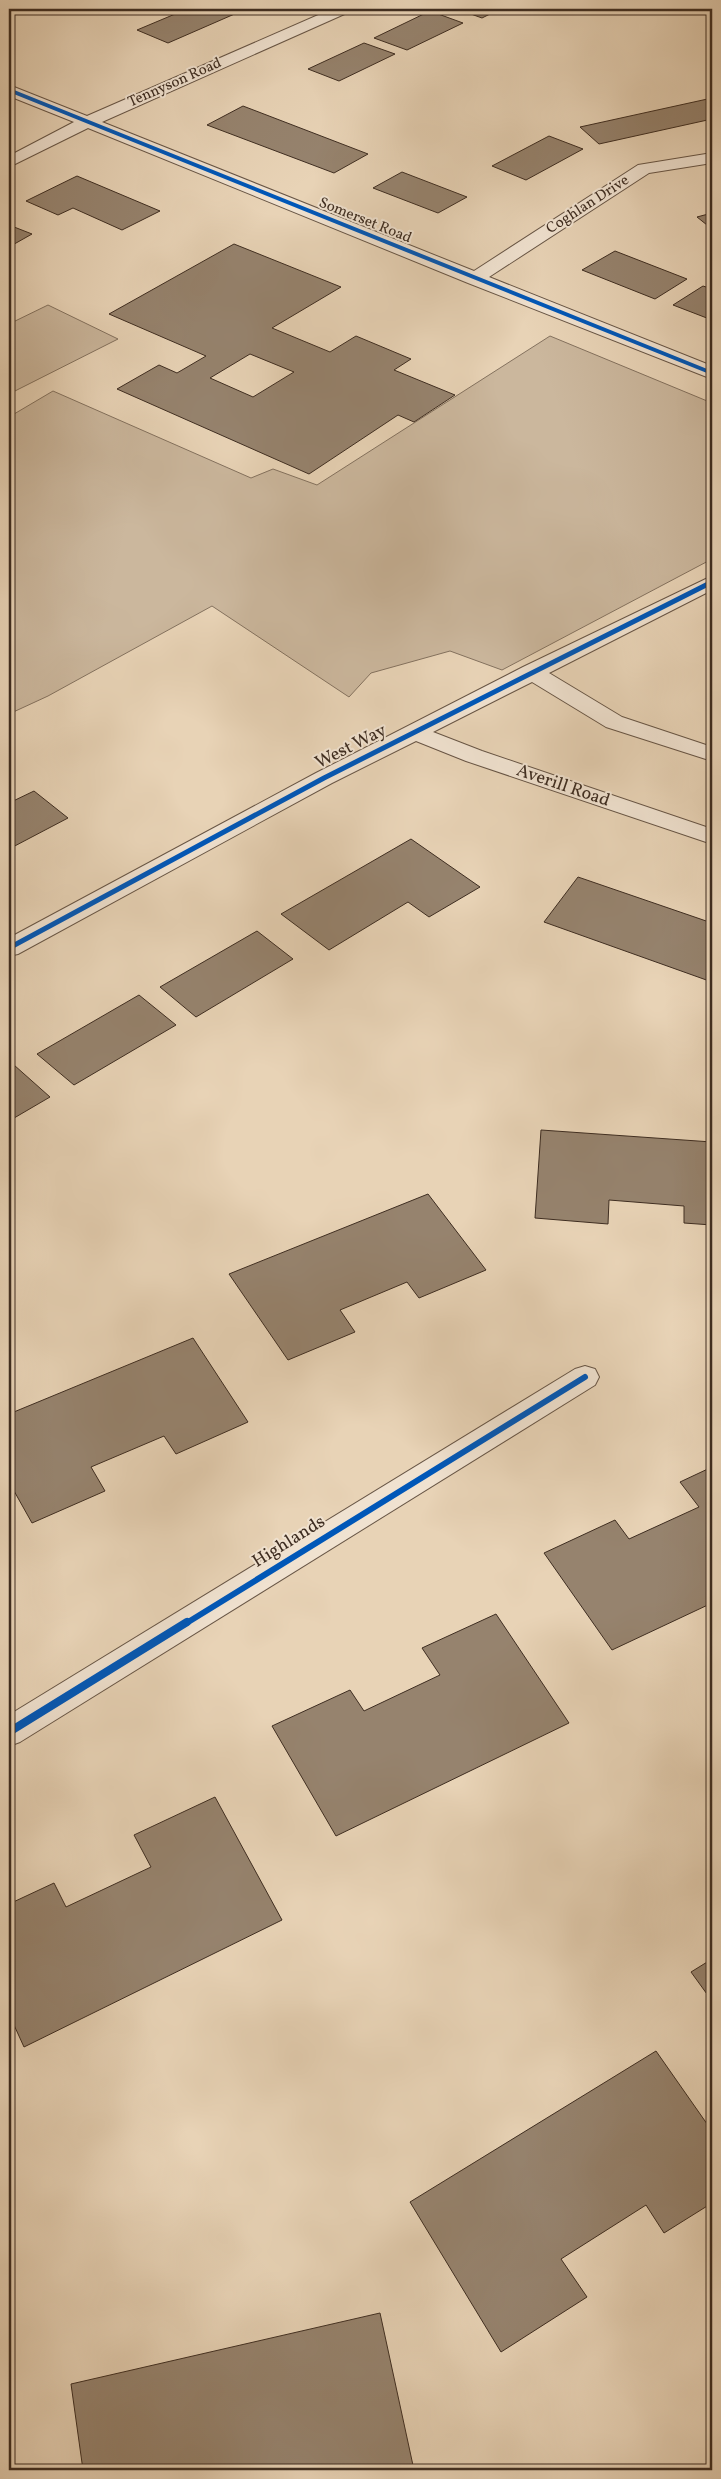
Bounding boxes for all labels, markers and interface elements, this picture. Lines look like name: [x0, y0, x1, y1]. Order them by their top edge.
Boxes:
street label: Tennyson Road: [125, 53, 225, 113]
street label: Coghlan Drive: [542, 170, 634, 240]
street label: Somerset Road: [315, 193, 415, 249]
street label: West Way: [311, 718, 391, 776]
street label: Averill Road: [513, 758, 613, 814]
street label: Highlands: [248, 1510, 330, 1574]

